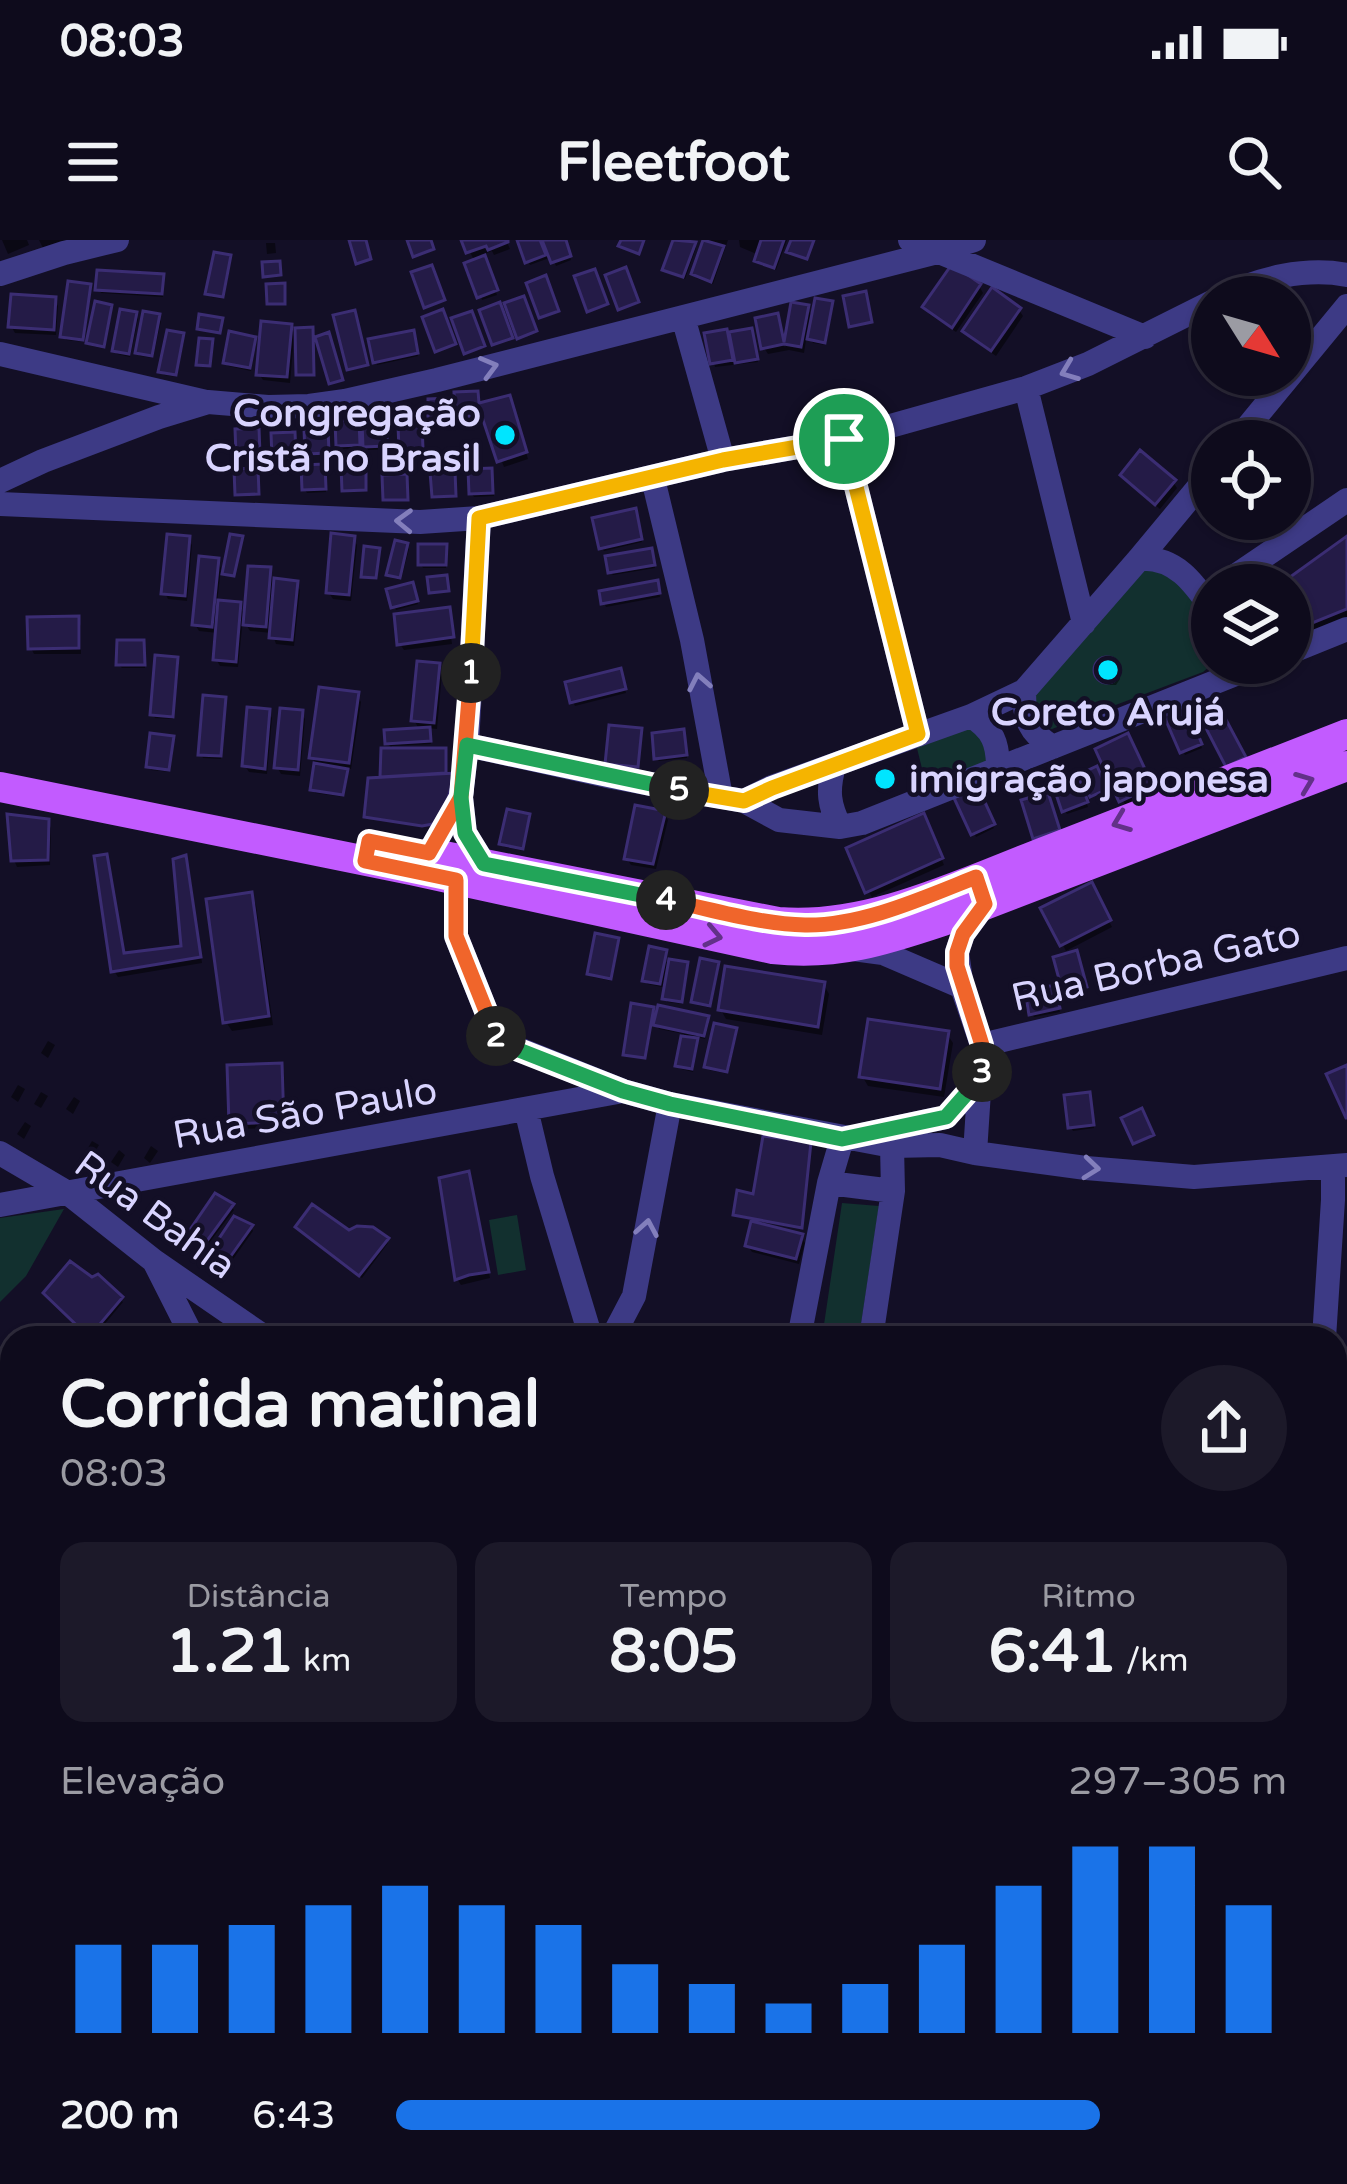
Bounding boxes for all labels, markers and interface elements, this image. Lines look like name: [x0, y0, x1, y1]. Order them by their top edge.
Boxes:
text: 08:03: [60, 15, 185, 69]
icon: menu: [60, 129, 126, 195]
icon: search: [1221, 129, 1287, 195]
text: Fleetfoot: [557, 130, 790, 195]
north arrow: [1191, 276, 1311, 396]
map controls: [1191, 276, 1311, 684]
one-way arrow: [478, 356, 498, 381]
one-way arrow: [1060, 357, 1081, 382]
pin: [793, 388, 895, 490]
place label: Congregação Cristã no Brasil: [205, 390, 481, 482]
icon: arrive: [811, 406, 877, 472]
button: locate: [1191, 420, 1311, 540]
marker: Congregação Cristã no Brasil: [492, 422, 518, 448]
one-way arrow: [394, 508, 413, 534]
button: layers: [1191, 564, 1311, 684]
pin: 1: [441, 643, 501, 703]
text: 1: [461, 653, 481, 692]
marker: Coreto Arujá: [1095, 657, 1121, 683]
one-way arrow: [688, 672, 713, 692]
place label: Coreto Arujá: [991, 689, 1225, 736]
place label: imigração japonesa: [909, 756, 1269, 803]
pin: 5: [649, 760, 709, 820]
marker: imigração japonesa: [872, 766, 898, 792]
text: 5: [669, 770, 689, 809]
one-way arrow: [1294, 771, 1315, 796]
one-way arrow: [1111, 808, 1132, 833]
pin: 4: [636, 870, 696, 930]
text: 4: [656, 880, 676, 919]
street label: Rua Borba Gato: [1007, 910, 1305, 1022]
one-way arrow: [703, 922, 723, 947]
pin: 2: [466, 1006, 526, 1066]
text: 2: [486, 1016, 506, 1055]
pin: 3: [952, 1042, 1012, 1102]
text: 3: [972, 1052, 992, 1091]
street label: Rua São Paulo: [169, 1067, 441, 1159]
street label: Rua Bahia: [65, 1141, 245, 1289]
one-way arrow: [1082, 1155, 1101, 1180]
one-way arrow: [633, 1218, 659, 1238]
text: Corrida matinal: [60, 1365, 540, 1445]
button: share: [1161, 1365, 1287, 1491]
text: 08:03: [60, 1450, 168, 1497]
text: Distância: [187, 1577, 330, 1616]
text: Tempo: [620, 1577, 727, 1616]
text: Ritmo: [1041, 1577, 1136, 1616]
text: 1.21: [166, 1616, 294, 1688]
text: 8:05: [609, 1616, 738, 1688]
text: 6:41: [988, 1616, 1117, 1688]
text: km: [294, 1641, 351, 1680]
text: /km: [1117, 1641, 1189, 1680]
text: Elevação: [60, 1758, 225, 1805]
text: 297–305 m: [1068, 1758, 1287, 1805]
text: 200 m: [60, 2092, 179, 2139]
text: 6:43: [252, 2092, 336, 2139]

